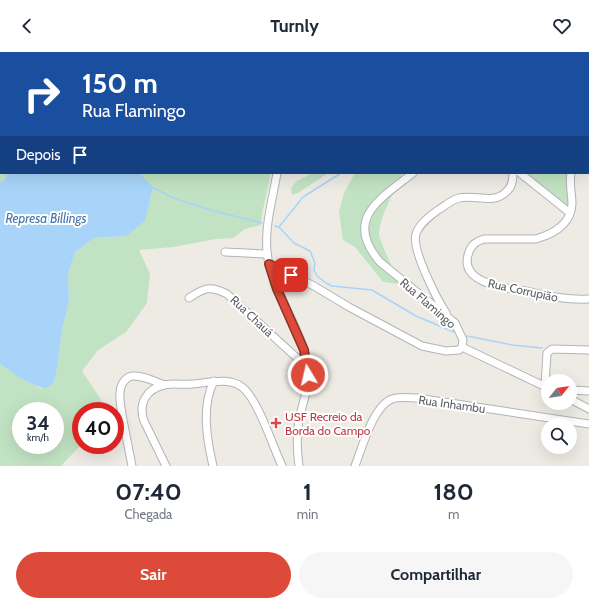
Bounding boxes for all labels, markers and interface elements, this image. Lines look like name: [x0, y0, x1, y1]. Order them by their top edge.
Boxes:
icon: back: [16, 15, 38, 37]
text: Turnly: [270, 15, 319, 37]
icon: heart: [551, 15, 573, 37]
text: 150 m: [82, 66, 158, 100]
icon: right: [16, 68, 68, 120]
text: Rua Flamingo: [82, 100, 186, 122]
icon: arrive: [69, 144, 91, 166]
text: Depois: [16, 146, 61, 164]
water label: Represa Billings: [5, 210, 87, 226]
pin: [274, 258, 308, 292]
icon: arrive: [280, 264, 302, 286]
street label: Rua Flamingo: [397, 275, 459, 332]
street label: Rua Corrupião: [487, 275, 560, 305]
street label: Rua Chauá: [227, 292, 277, 340]
position arrow: [287, 354, 329, 396]
north arrow: [541, 374, 577, 410]
map controls: [541, 374, 577, 454]
street label: Rua Inhambu: [418, 392, 486, 416]
speed limit sign: 40: [72, 402, 124, 454]
place label: USF Recreio da Borda do Campo: [285, 409, 371, 438]
text: 34: [26, 411, 50, 435]
marker: USF Recreio da Borda do Campo: [270, 417, 282, 429]
button: search: [541, 418, 577, 454]
text: km/h: [27, 431, 49, 444]
text: 07:40: [115, 477, 182, 506]
text: 1: [303, 477, 312, 506]
text: 180: [433, 477, 474, 506]
text: Chegada: [124, 506, 172, 522]
text: min: [297, 506, 318, 522]
text: m: [448, 506, 459, 522]
button: Sair: [16, 552, 291, 598]
button: Compartilhar: [299, 552, 573, 598]

